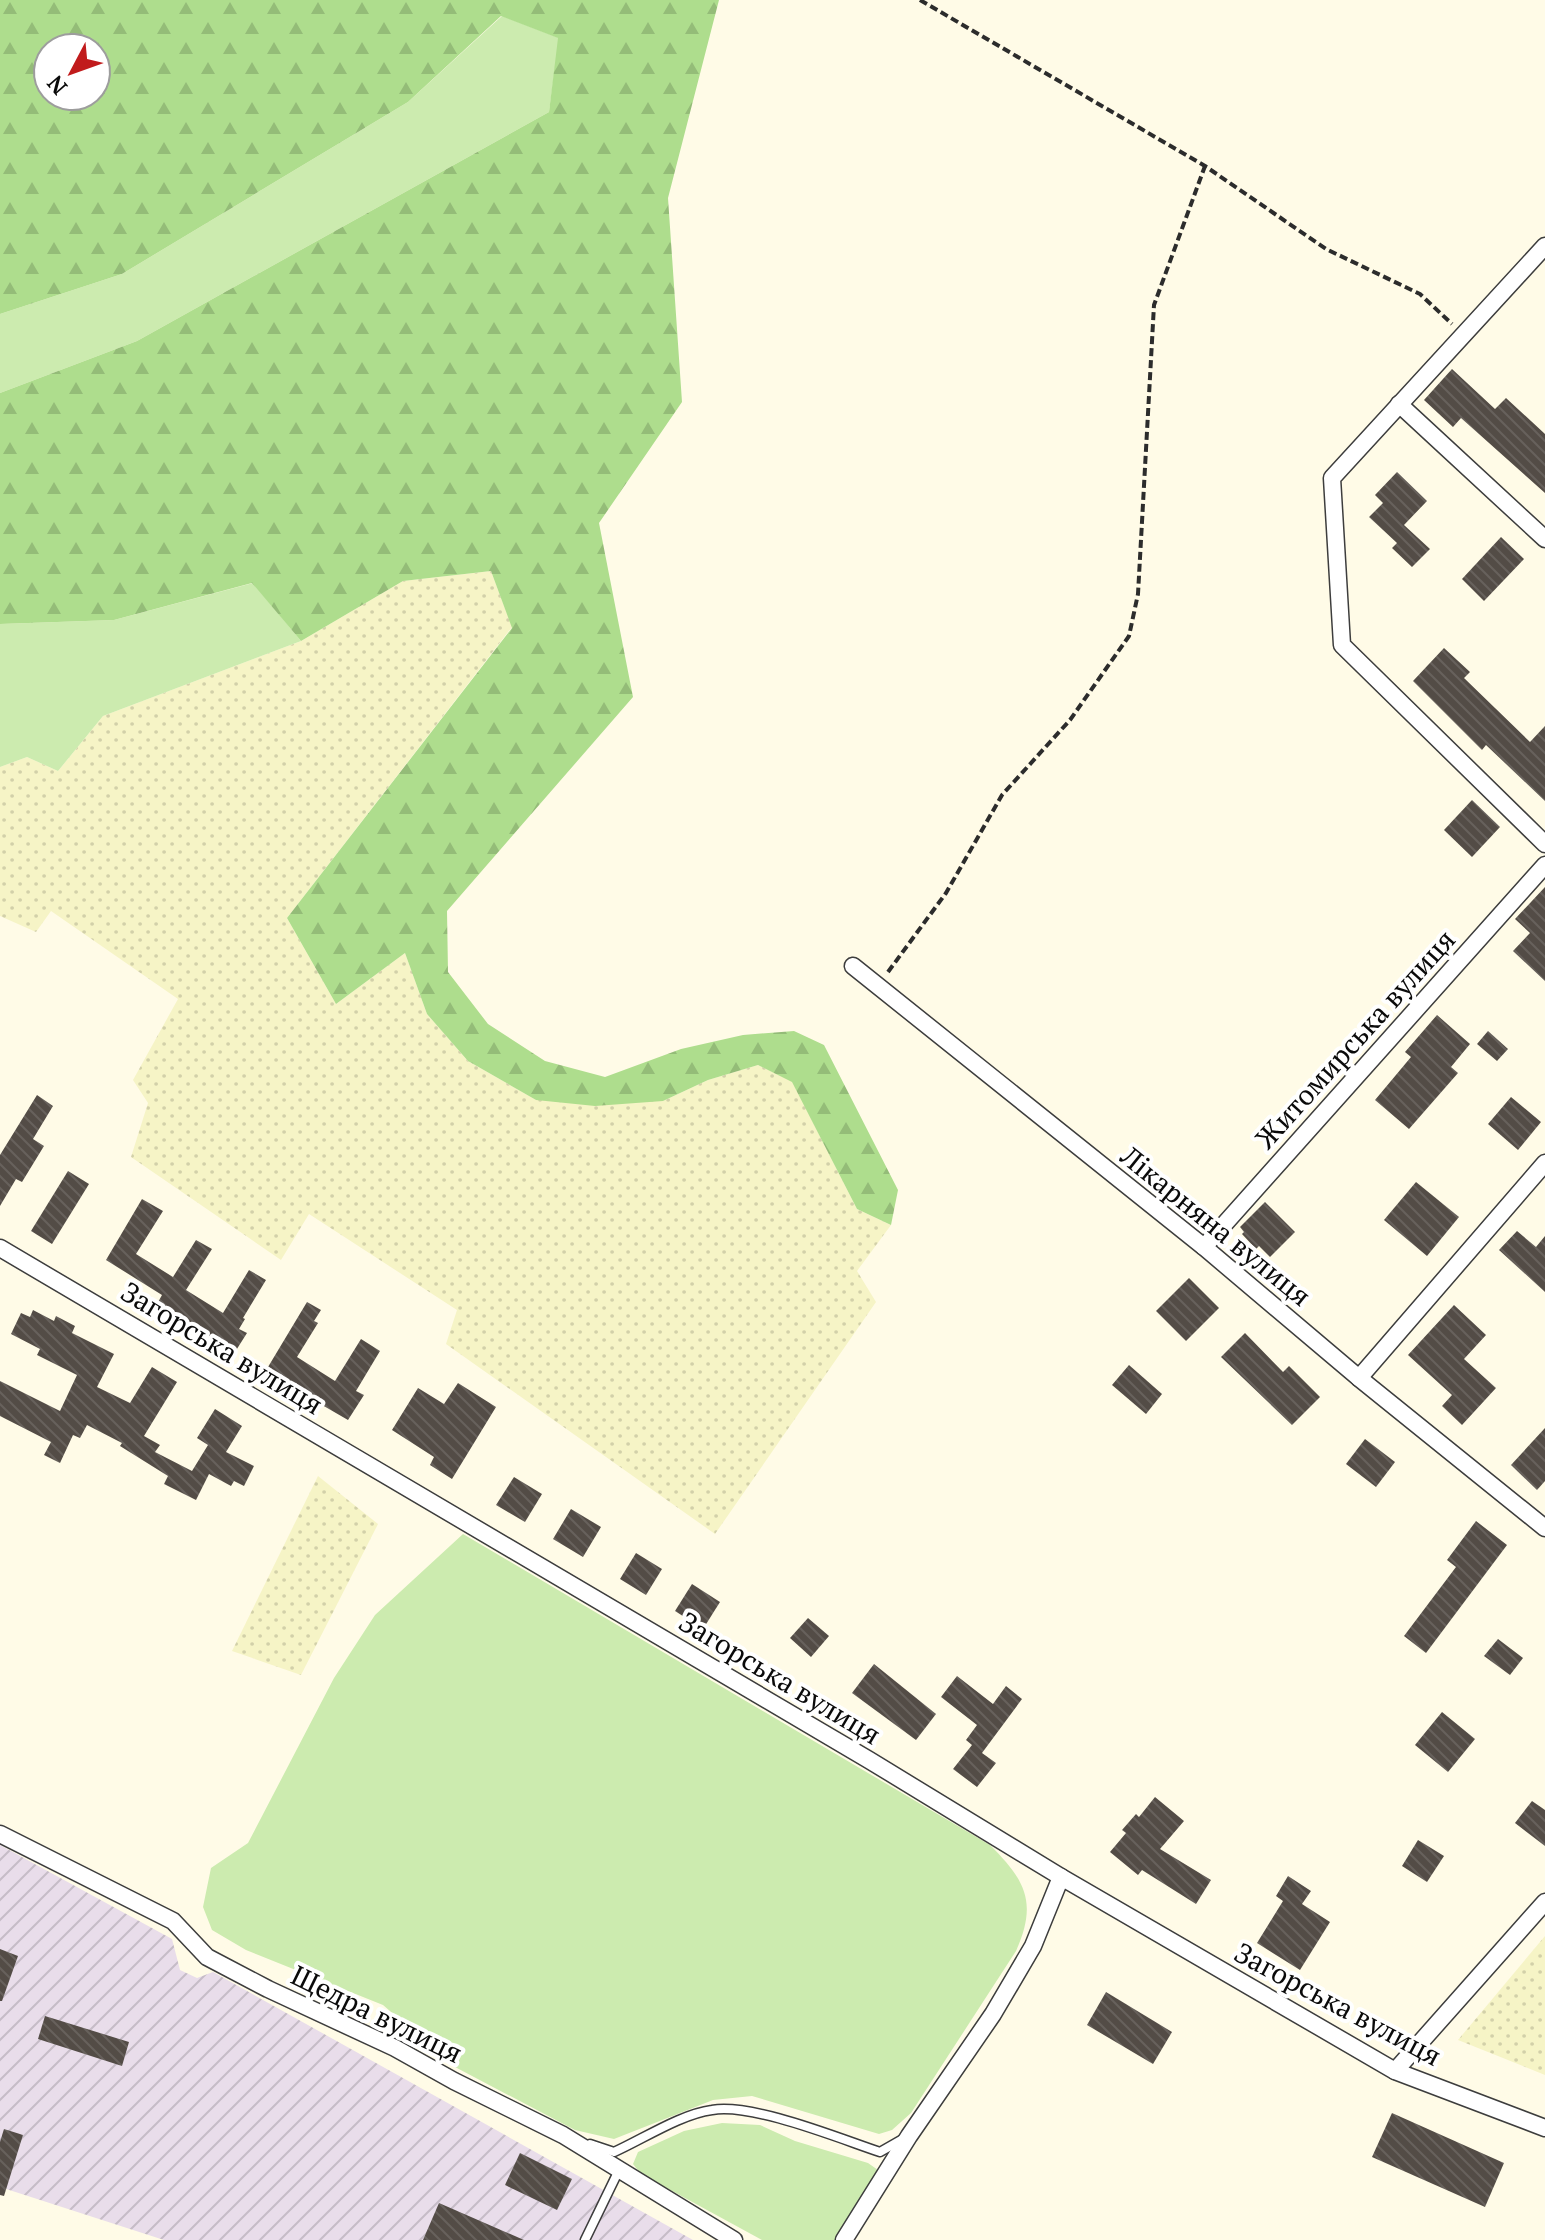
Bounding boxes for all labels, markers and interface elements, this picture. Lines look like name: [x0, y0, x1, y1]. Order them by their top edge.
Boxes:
north arrow: [32, 32, 112, 112]
text: N: [40, 69, 73, 101]
street label: Житомирська вулиця: [1246, 921, 1463, 1156]
street label: Лікарняна вулиця: [1113, 1137, 1319, 1314]
street label: Загорська вулиця: [115, 1273, 330, 1422]
street label: Загорська вулиця: [673, 1603, 888, 1752]
street label: Загорська вулиця: [1228, 1933, 1448, 2074]
street label: Щедра вулиця: [286, 1956, 469, 2071]

